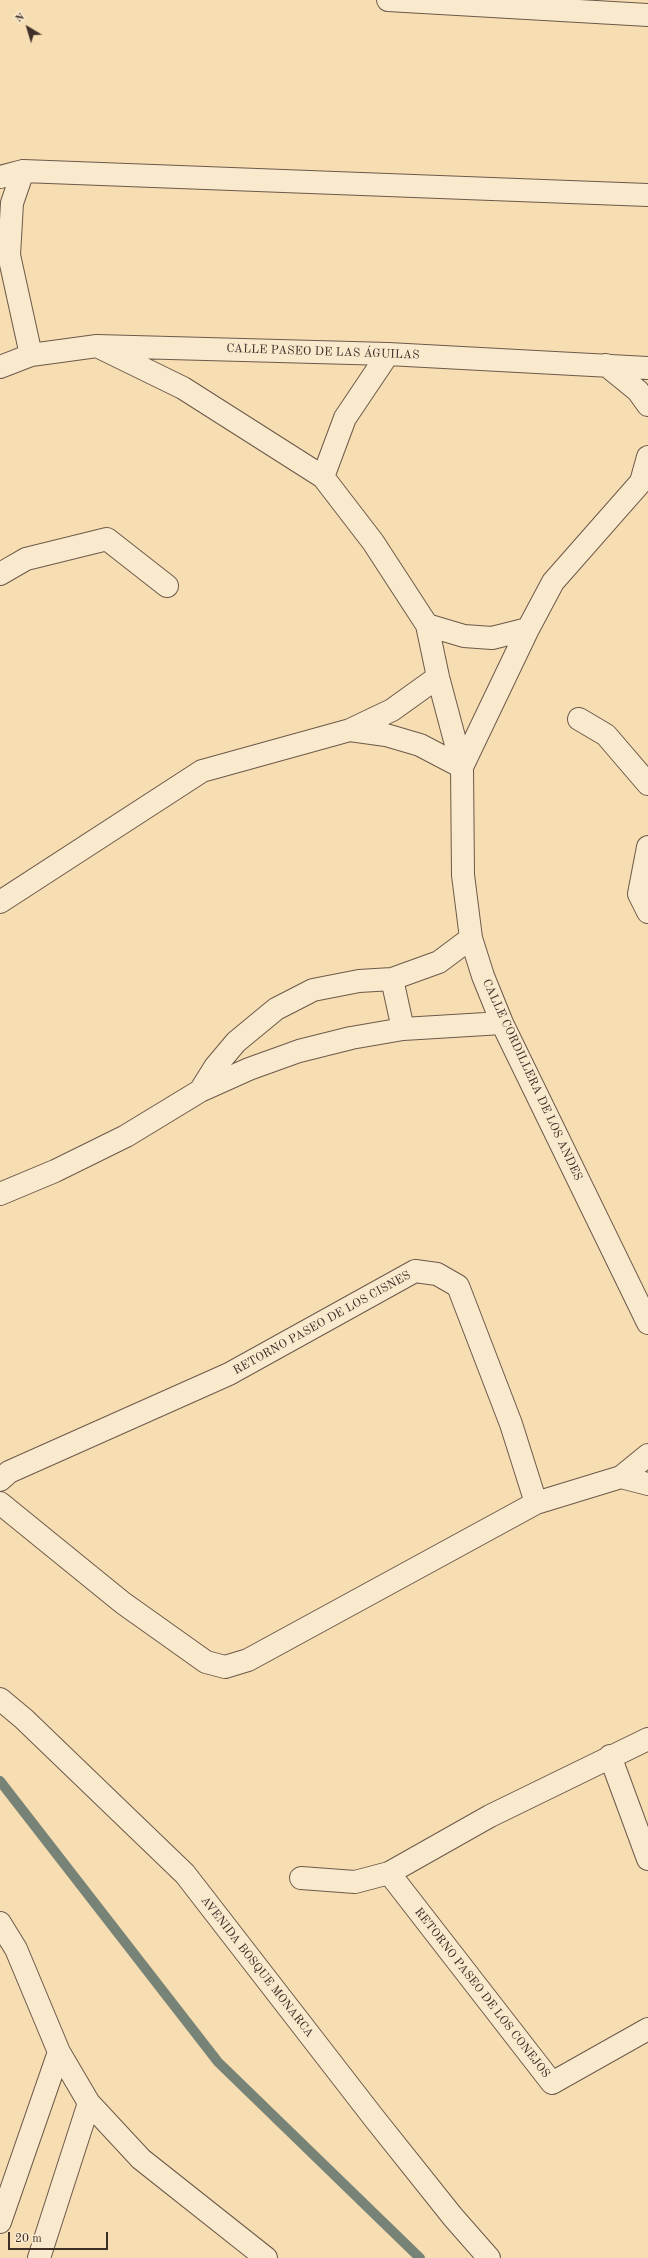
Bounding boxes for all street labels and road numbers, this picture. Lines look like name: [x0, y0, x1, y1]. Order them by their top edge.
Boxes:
street label: CALLE PASEO DE LAS ÁGUILAS: [226, 341, 420, 363]
street label: CALLE CORDILLERA DE LOS ANDES: [479, 977, 585, 1183]
street label: RETORNO PASEO DE LOS CISNES: [231, 1268, 413, 1378]
street label: AVENIDA BOSQUE MONARCA: [197, 1894, 317, 2040]
street label: RETORNO PASEO DE LOS CONEJOS: [411, 1905, 553, 2081]

